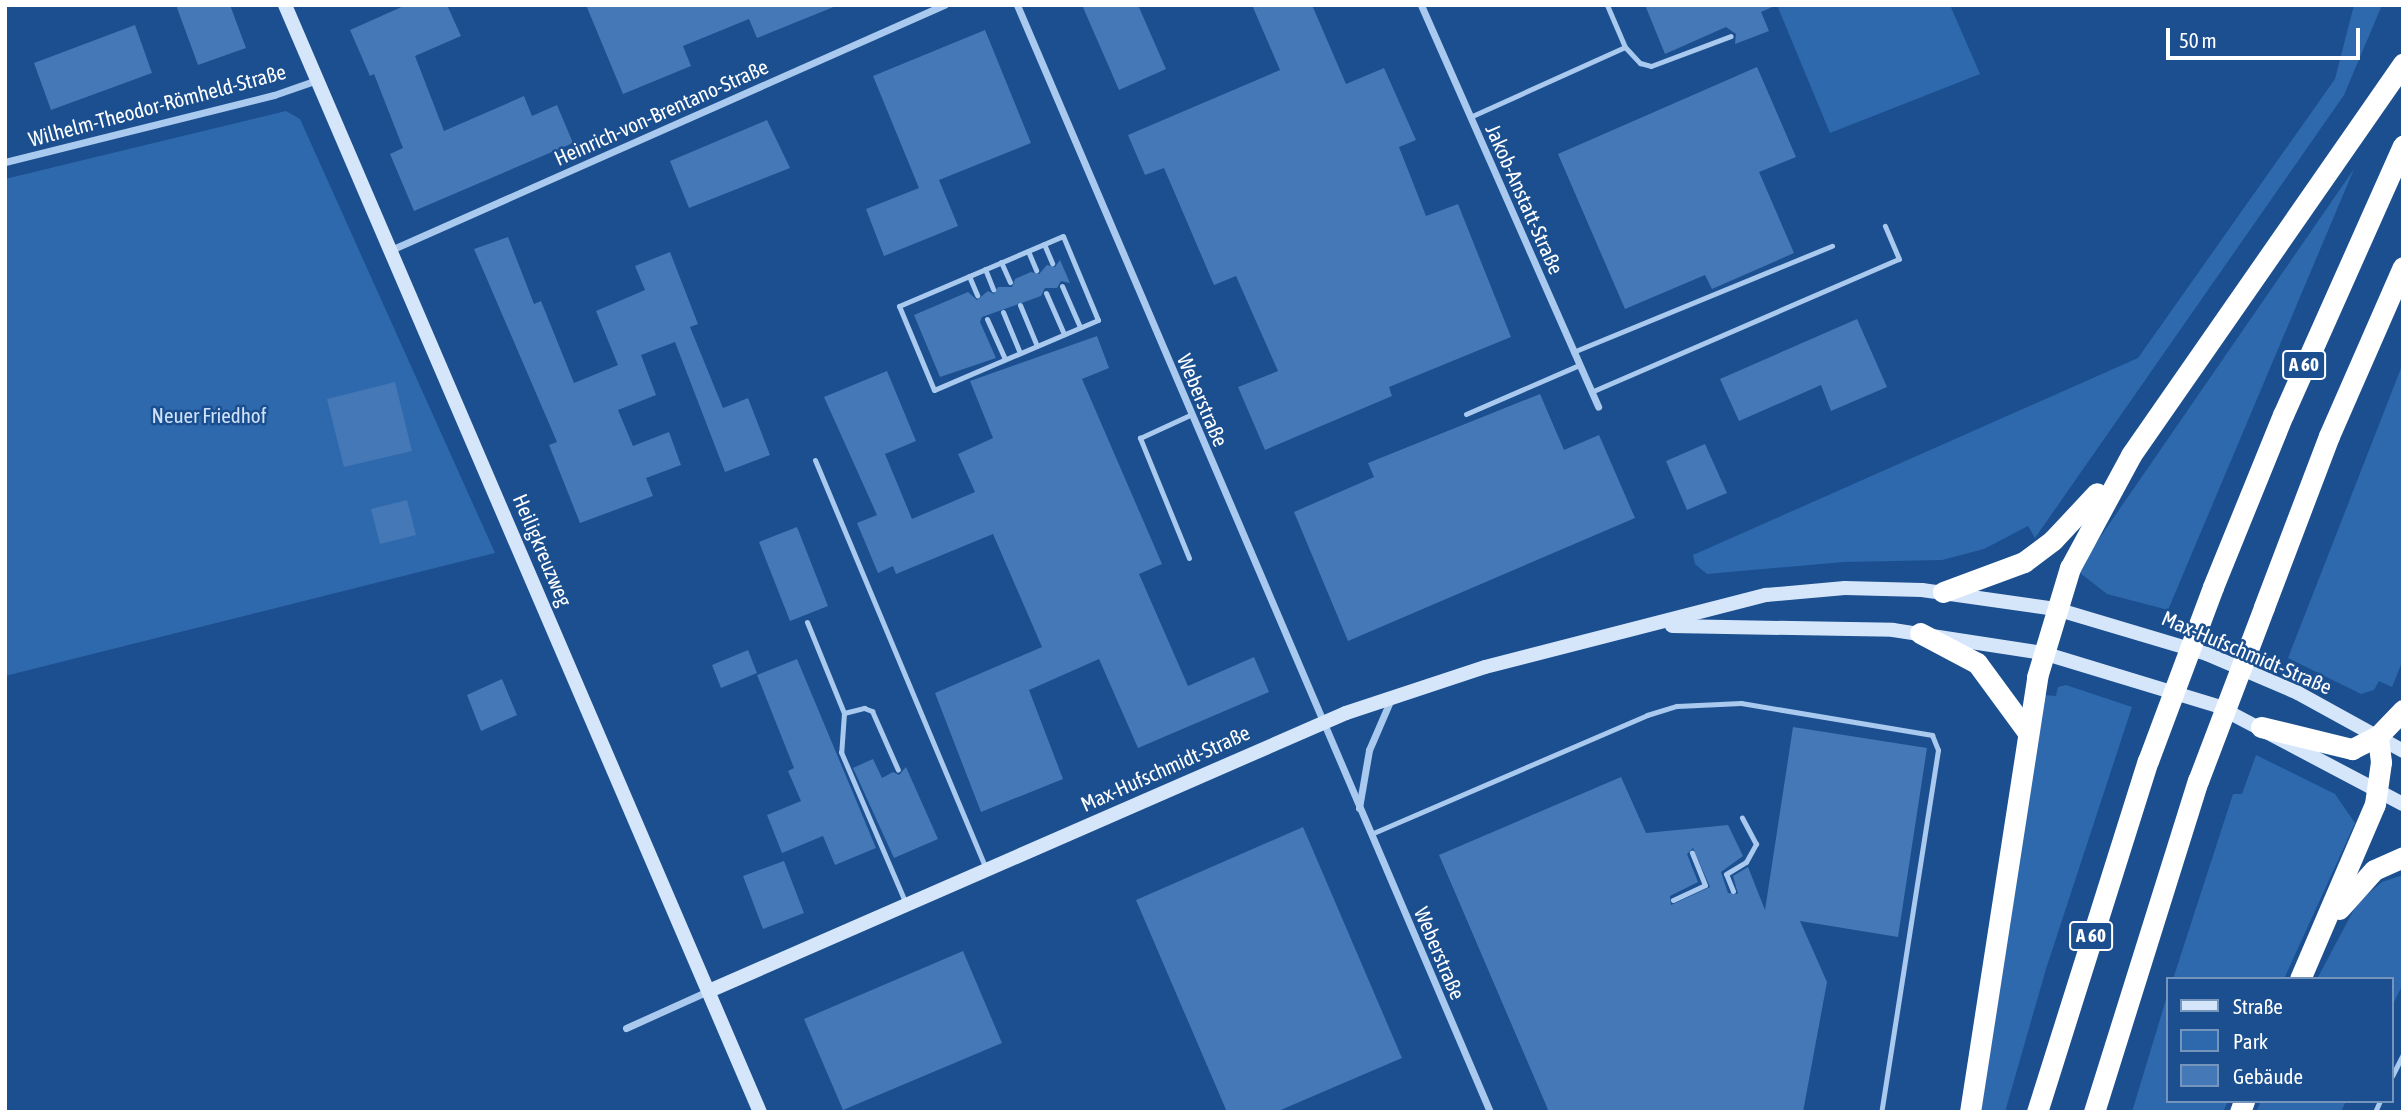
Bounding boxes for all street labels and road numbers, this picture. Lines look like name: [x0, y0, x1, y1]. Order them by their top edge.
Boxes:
street label: Heinrich-von-Brentano-Straße: [550, 53, 772, 171]
street label: Wilhelm-Theodor-Römheld-Straße: [26, 58, 288, 152]
street label: Jakob-Anstatt-Straße: [1481, 120, 1569, 278]
street label: Weberstraße: [1172, 350, 1234, 450]
road number: A 60: [2281, 350, 2327, 380]
street label: Heiligkreuzweg: [508, 490, 578, 610]
street label: Max-Hufschmidt-Straße: [2158, 605, 2336, 699]
street label: Max-Hufschmidt-Straße: [1077, 719, 1253, 817]
street label: Weberstraße: [1409, 903, 1471, 1003]
road number: A 60: [2068, 920, 2114, 952]

